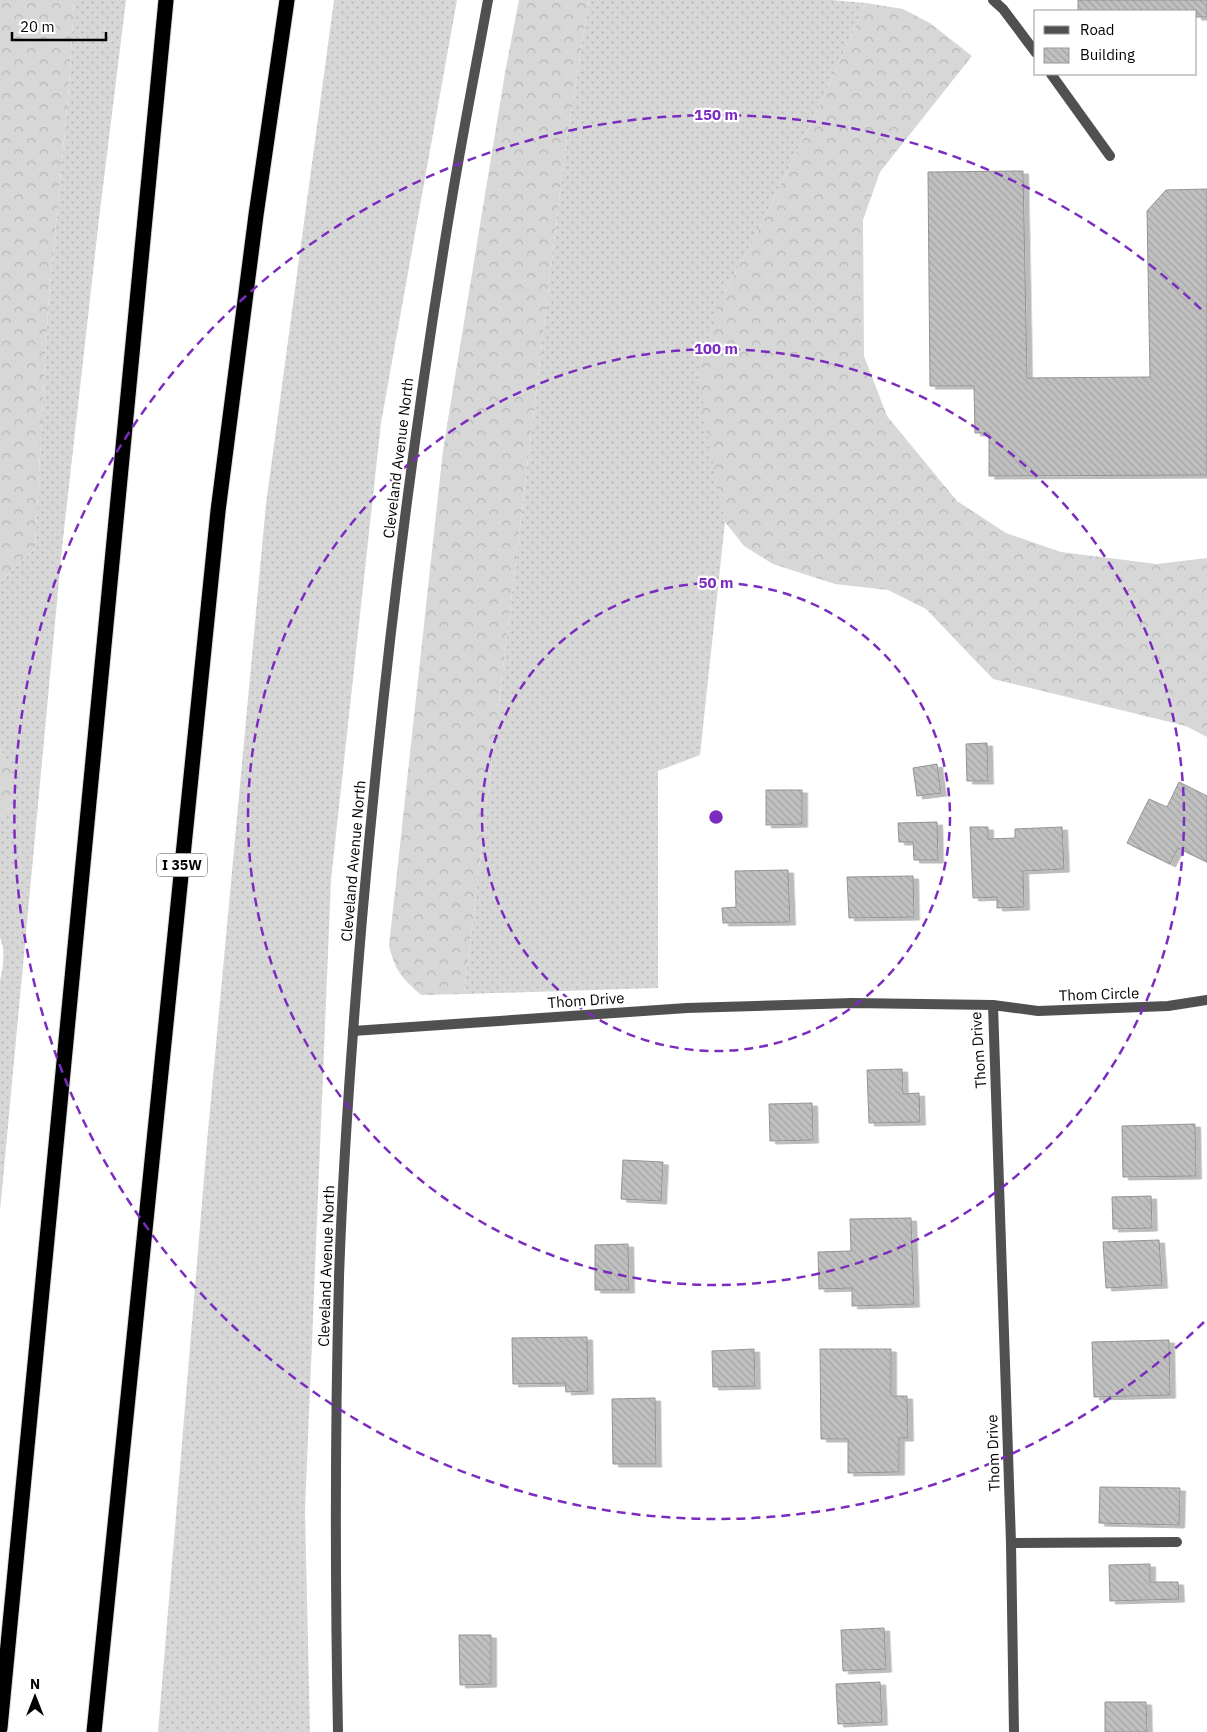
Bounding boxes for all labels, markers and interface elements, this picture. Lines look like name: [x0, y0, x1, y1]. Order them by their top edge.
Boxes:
scale bar: [12, 10, 106, 42]
legend: [1034, 10, 1197, 75]
text: 20 m: [20, 17, 55, 36]
text: Road: [1080, 20, 1115, 39]
text: Building: [1080, 45, 1135, 64]
text: 150 m: [694, 105, 738, 124]
text: 100 m: [694, 339, 738, 358]
street label: Cleveland Avenue North: [379, 377, 417, 539]
text: 50 m: [699, 573, 733, 592]
street label: Cleveland Avenue North: [336, 780, 370, 942]
centre of rings: [707, 808, 725, 826]
road number: I 35W: [157, 854, 207, 876]
street label: Thom Circle: [1058, 983, 1140, 1005]
street label: Thom Drive: [547, 988, 625, 1012]
street label: Thom Drive: [966, 1011, 990, 1089]
street label: Cleveland Avenue North: [314, 1185, 338, 1347]
street label: Thom Drive: [982, 1414, 1004, 1492]
north arrow: [10, 1672, 60, 1722]
text: N: [30, 1675, 40, 1693]

